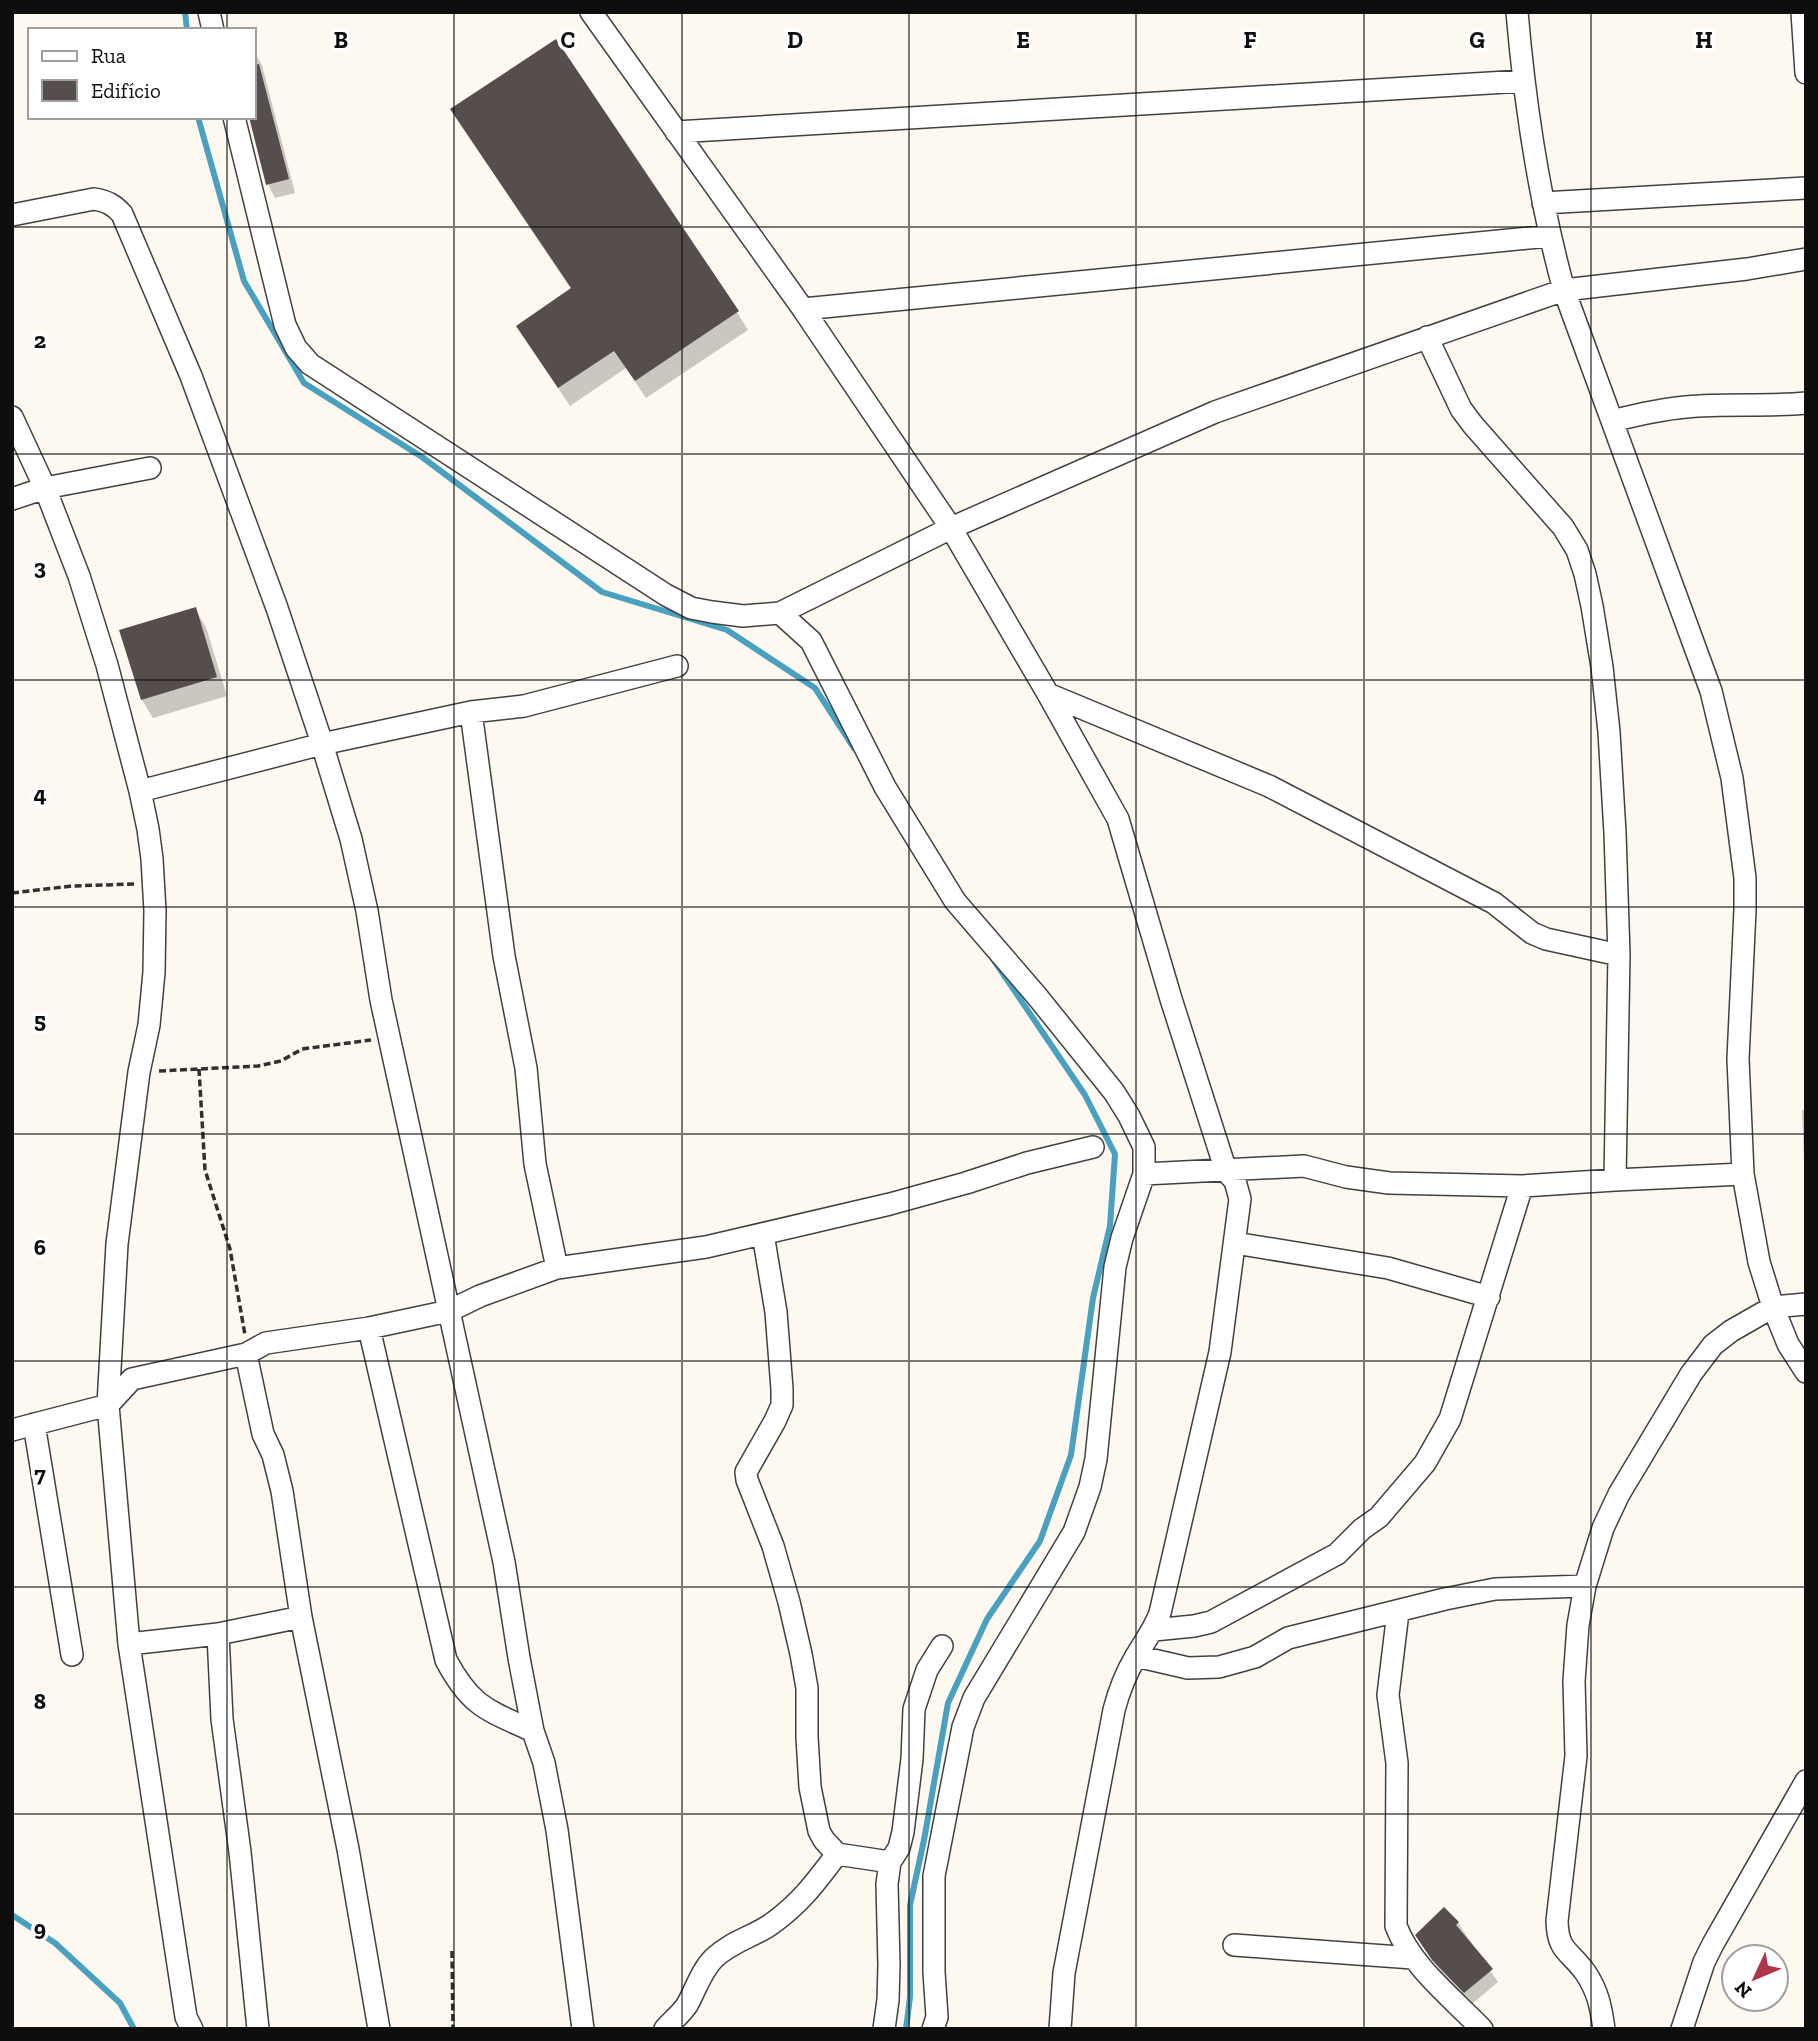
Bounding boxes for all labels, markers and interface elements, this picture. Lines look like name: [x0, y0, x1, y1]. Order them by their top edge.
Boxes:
text: B: [334, 26, 348, 54]
text: C: [561, 26, 575, 54]
text: D: [787, 26, 803, 54]
text: E: [1016, 26, 1030, 54]
text: F: [1243, 26, 1257, 54]
text: G: [1469, 26, 1485, 54]
text: H: [1695, 26, 1713, 54]
legend: [28, 28, 256, 119]
text: Rua: [91, 43, 126, 68]
text: Edifício: [91, 78, 161, 103]
text: 2: [34, 326, 46, 354]
text: 3: [34, 553, 46, 581]
text: 4: [33, 780, 47, 808]
text: 5: [34, 1006, 46, 1034]
text: 6: [34, 1233, 46, 1261]
text: 7: [34, 1460, 46, 1488]
text: 8: [34, 1687, 46, 1715]
text: 9: [34, 1914, 46, 1942]
north arrow: [1720, 1943, 1790, 2013]
text: N: [1730, 1976, 1756, 2003]

